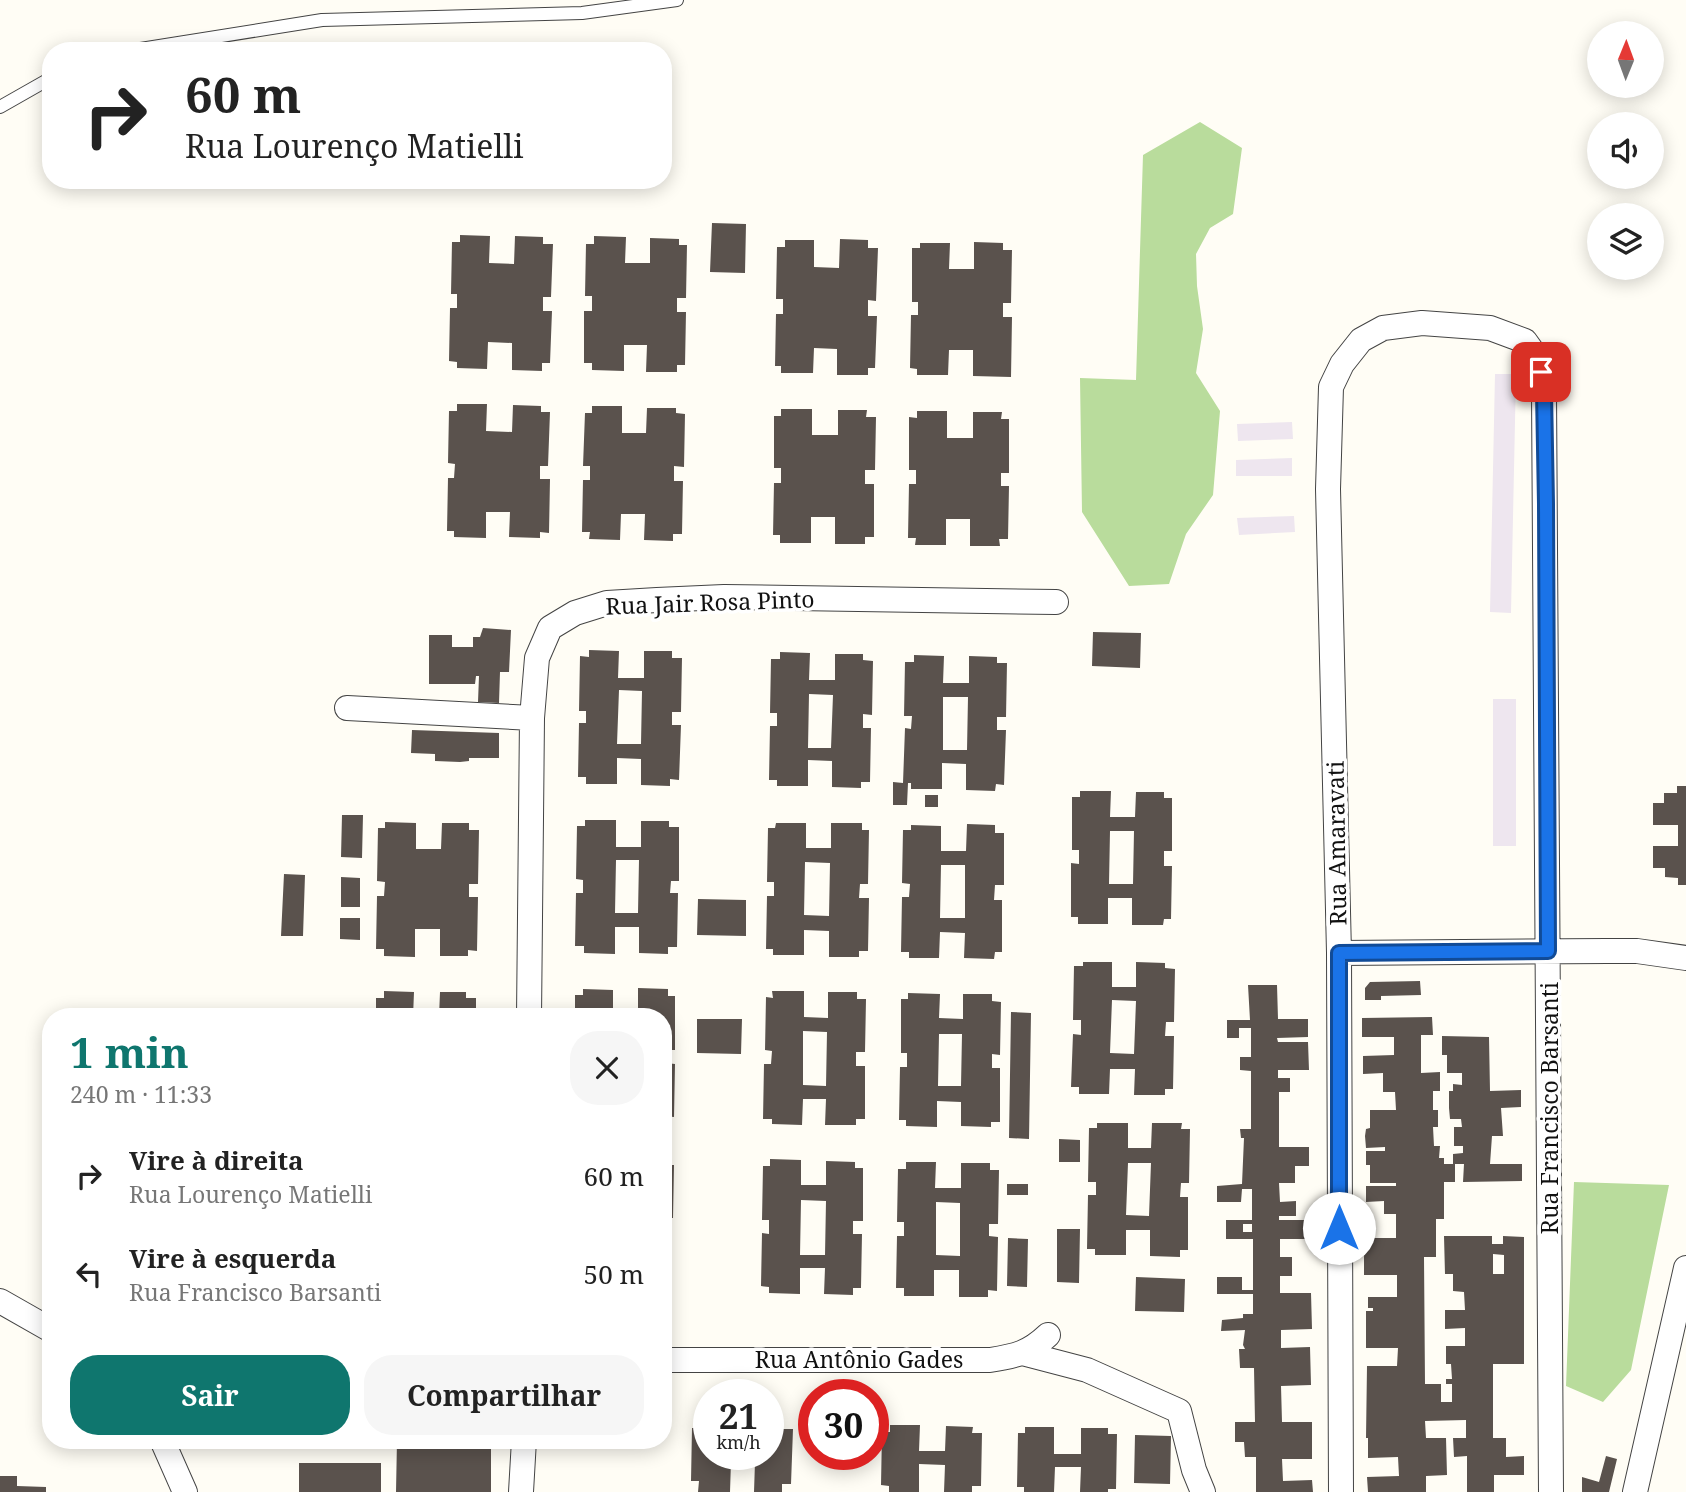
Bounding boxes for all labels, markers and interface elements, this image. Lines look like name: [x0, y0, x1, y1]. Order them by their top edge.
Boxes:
north arrow: [1587, 21, 1664, 98]
map controls: [1587, 21, 1664, 280]
text: 60 m: [185, 61, 301, 127]
icon: right: [70, 70, 161, 161]
button: sound: [1587, 112, 1664, 189]
text: Rua Lourenço Matielli: [185, 124, 523, 167]
button: layers: [1587, 203, 1664, 280]
pin: [1511, 342, 1571, 402]
icon: arrive: [1522, 353, 1560, 391]
street label: Rua Jair Rosa Pinto: [605, 582, 815, 622]
street label: Rua Amaravati: [1319, 760, 1353, 926]
street label: Rua Francisco Barsanti: [1533, 981, 1565, 1234]
text: 1 min: [70, 1023, 189, 1080]
button: close: [570, 1031, 644, 1105]
text: 240 m · 11:33: [70, 1078, 212, 1110]
text: Vire à direita: [129, 1142, 304, 1178]
icon: right: [70, 1157, 108, 1195]
text: 60 m: [584, 1158, 644, 1194]
text: Rua Lourenço Matielli: [129, 1178, 372, 1210]
position arrow: [1302, 1191, 1376, 1265]
text: Vire à esquerda: [129, 1240, 336, 1276]
icon: left: [70, 1255, 108, 1293]
text: 50 m: [584, 1256, 644, 1292]
text: Rua Francisco Barsanti: [129, 1276, 381, 1308]
street label: Rua Antônio Gades: [755, 1343, 963, 1375]
button: Sair: [70, 1355, 350, 1435]
button: Compartilhar: [364, 1355, 644, 1435]
speed limit sign: 30: [798, 1379, 889, 1470]
text: 21: [719, 1392, 758, 1439]
text: km/h: [716, 1430, 761, 1454]

